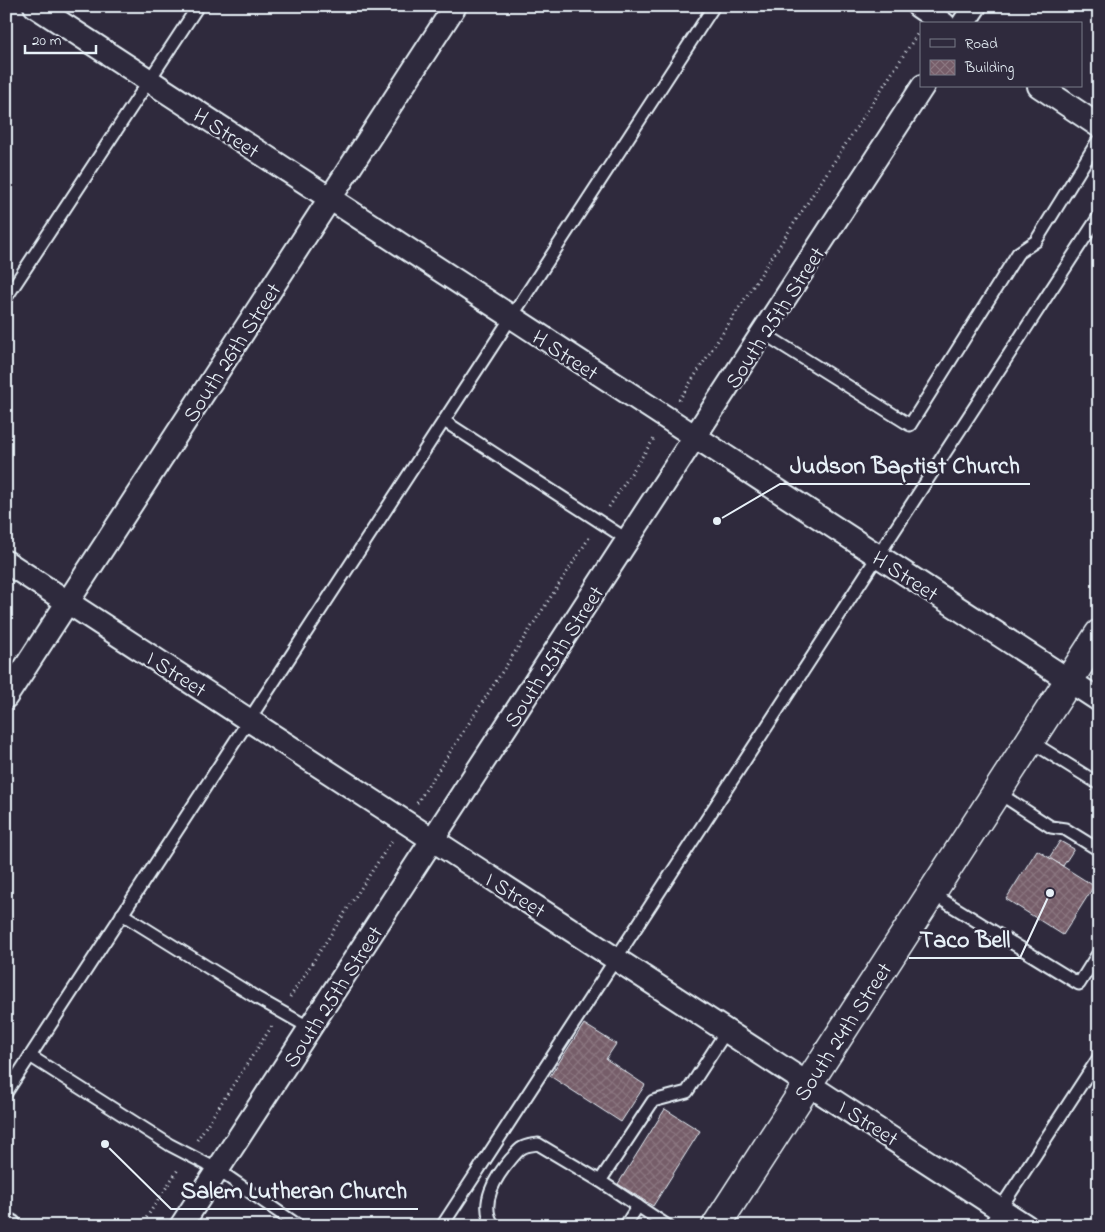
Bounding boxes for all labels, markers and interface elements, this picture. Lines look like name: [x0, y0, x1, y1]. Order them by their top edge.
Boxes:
scale bar: [25, 22, 96, 54]
legend: [920, 22, 1082, 88]
text: 20 m: [32, 30, 62, 52]
text: Road: [965, 33, 998, 55]
text: Building: [964, 57, 1014, 80]
street label: H Street: [186, 101, 265, 168]
street label: South 25th Street: [719, 241, 835, 396]
street label: South 26th Street: [176, 277, 291, 430]
street label: H Street: [525, 323, 604, 390]
callout: Judson Baptist Church: [780, 445, 1030, 484]
text: Judson Baptist Church: [790, 450, 1020, 485]
street label: H Street: [865, 544, 944, 611]
street label: South 25th Street: [498, 580, 614, 735]
street label: I Street: [139, 644, 212, 707]
street label: I Street: [478, 865, 551, 928]
callout: Taco Bell: [909, 919, 1020, 958]
street label: South 25th Street: [277, 920, 393, 1075]
text: Taco Bell: [920, 924, 1010, 959]
street label: South 24th Street: [787, 956, 902, 1109]
street label: I Street: [831, 1093, 904, 1156]
callout: Salem Lutheran Church: [171, 1170, 418, 1209]
text: Salem Lutheran Church: [181, 1175, 407, 1210]

